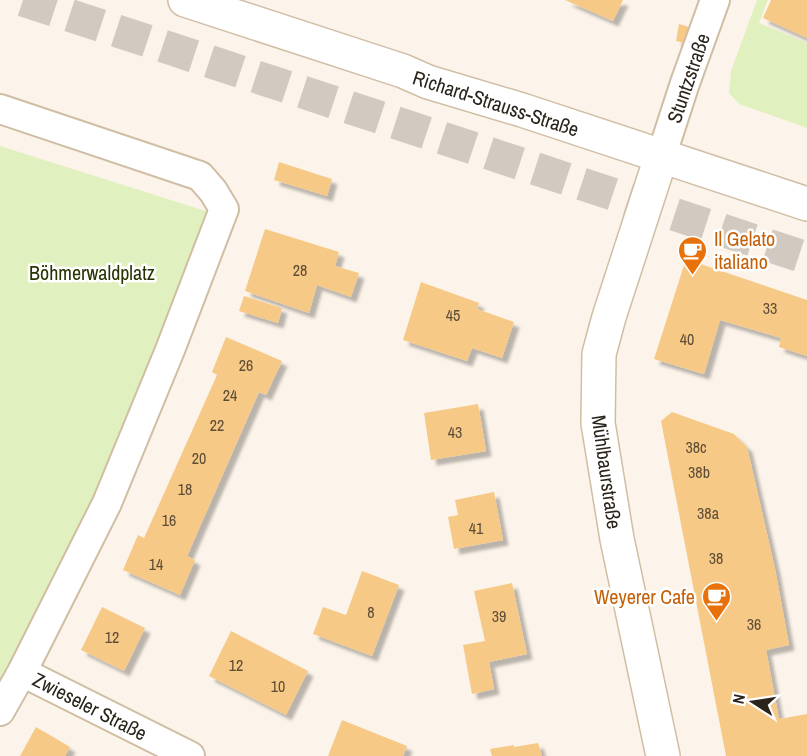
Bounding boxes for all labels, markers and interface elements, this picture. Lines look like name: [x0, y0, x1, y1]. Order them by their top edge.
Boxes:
street label: Stuntzstraße: [660, 30, 716, 126]
street label: Richard-Strauss-Straße: [409, 63, 583, 143]
place label: Il Gelato italiano: [714, 225, 775, 275]
cafe icon: Il Gelato italiano: [677, 234, 709, 276]
park label: Böhmerwaldplatz: [29, 259, 155, 286]
house number: 28: [293, 259, 307, 281]
house number: 33: [763, 297, 777, 319]
house number: 45: [446, 304, 460, 326]
house number: 40: [680, 328, 694, 350]
house number: 26: [239, 354, 253, 376]
house number: 24: [223, 384, 237, 406]
street label: Mühlbaurstraße: [586, 413, 628, 531]
house number: 22: [210, 414, 224, 436]
house number: 43: [448, 421, 462, 443]
house number: 38c: [685, 436, 707, 458]
house number: 20: [192, 447, 206, 469]
house number: 38b: [688, 461, 710, 483]
house number: 18: [178, 478, 192, 500]
house number: 38a: [697, 502, 720, 524]
house number: 16: [162, 509, 176, 531]
house number: 41: [469, 517, 484, 539]
house number: 38: [709, 547, 723, 569]
house number: 14: [149, 553, 163, 575]
cafe icon: Weyerer Cafe: [700, 580, 732, 622]
place label: Weyerer Cafe: [594, 583, 695, 610]
house number: 8: [367, 601, 375, 623]
house number: 39: [492, 605, 506, 627]
house number: 36: [747, 613, 761, 635]
house number: 12: [105, 626, 119, 648]
house number: 12: [229, 654, 243, 676]
street label: Zwieseler Straße: [28, 666, 152, 746]
north arrow: [723, 672, 783, 732]
house number: 10: [271, 675, 285, 697]
text: N: [727, 692, 750, 706]

